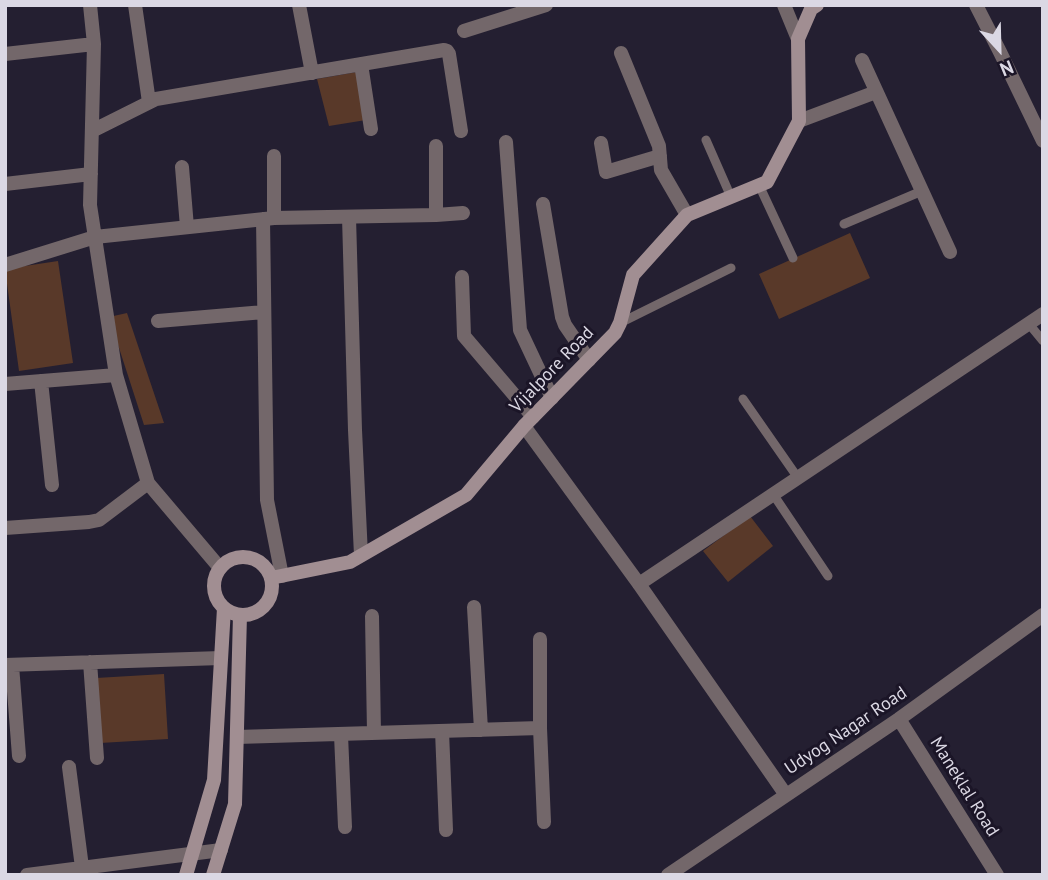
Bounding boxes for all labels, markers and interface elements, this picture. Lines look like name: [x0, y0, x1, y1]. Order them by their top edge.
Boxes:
north arrow: [964, 14, 1034, 84]
text: N: [997, 55, 1017, 82]
street label: Vijalpore Road: [505, 322, 599, 418]
street label: Udyog Nagar Road: [781, 682, 911, 780]
street label: Maneklal Road: [925, 733, 1003, 841]

